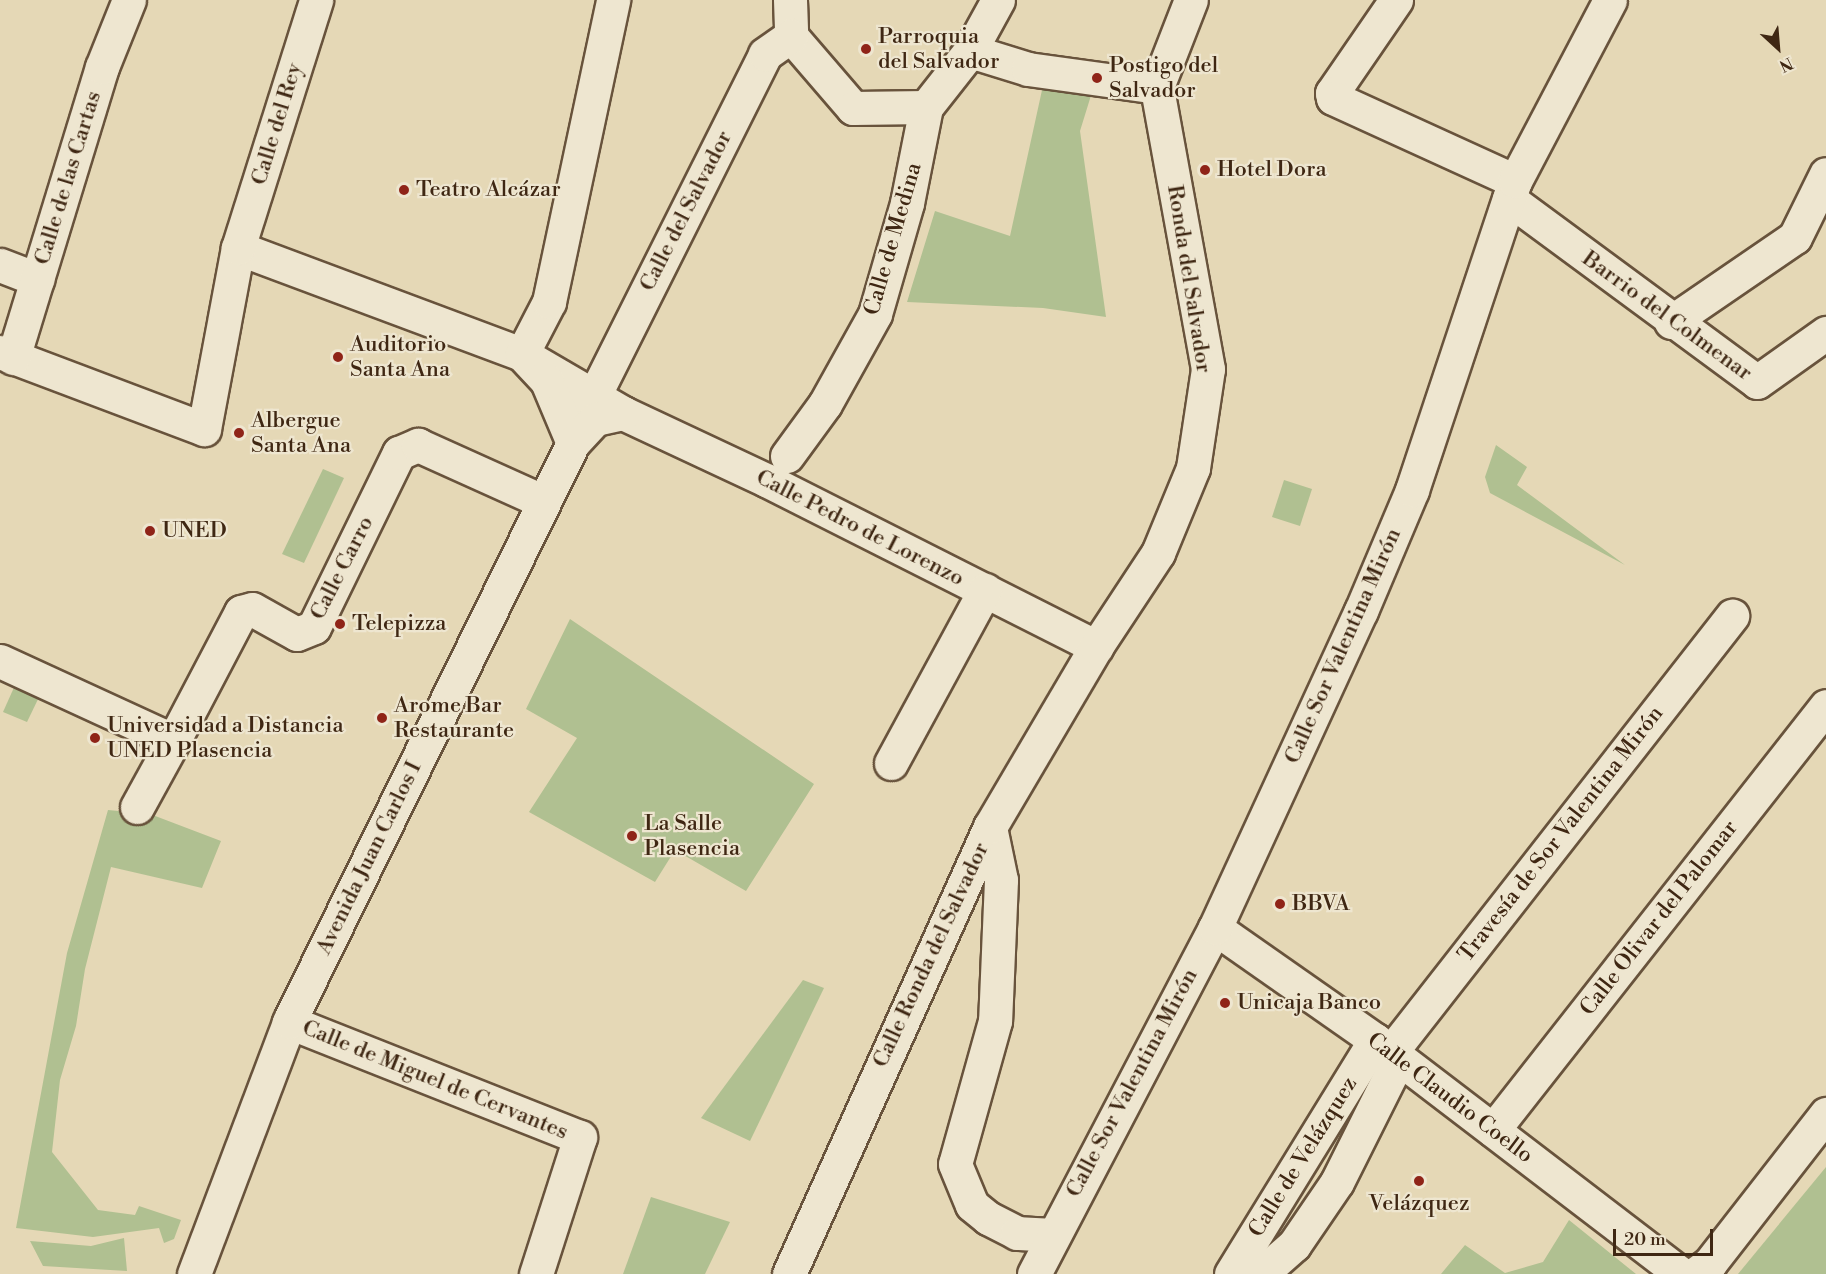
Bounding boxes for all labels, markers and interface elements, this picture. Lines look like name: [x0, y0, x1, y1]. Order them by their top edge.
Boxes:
north arrow: [1748, 18, 1808, 78]
place label: Parroquia del Salvador: [878, 23, 999, 74]
marker: Parroquia del Salvador: [859, 42, 873, 56]
place label: Postigo del Salvador: [1109, 52, 1218, 104]
text: N: [1776, 52, 1796, 76]
street label: Calle del Rey: [246, 60, 308, 188]
marker: Postigo del Salvador: [1090, 71, 1104, 85]
street label: Calle de las Cartas: [29, 88, 107, 268]
street label: Calle del Salvador: [634, 126, 738, 296]
place label: Hotel Dora: [1217, 157, 1327, 183]
street label: Calle de Medina: [859, 160, 927, 318]
marker: Hotel Dora: [1198, 163, 1212, 177]
place label: Teatro Alcázar: [416, 177, 561, 203]
marker: Teatro Alcázar: [397, 183, 411, 197]
street label: Ronda del Salvador: [1161, 183, 1217, 375]
street label: Barrio del Colmenar: [1577, 246, 1757, 386]
place label: Auditorio Santa Ana: [350, 331, 450, 382]
marker: Auditorio Santa Ana: [331, 350, 345, 364]
place label: Albergue Santa Ana: [251, 407, 351, 458]
marker: Albergue Santa Ana: [232, 426, 246, 440]
street label: Calle Pedro de Lorenzo: [752, 464, 968, 592]
street label: Calle Carro: [305, 512, 379, 624]
place label: UNED: [162, 518, 227, 544]
marker: UNED: [143, 524, 157, 538]
street label: Calle Sor Valentina Mirón: [1279, 524, 1407, 768]
place label: Telepizza: [352, 611, 446, 637]
marker: Telepizza: [333, 617, 347, 631]
place label: Arome Bar Restaurante: [394, 692, 514, 744]
street label: Travesía de Sor Valentina Mirón: [1453, 701, 1669, 967]
marker: Arome Bar Restaurante: [375, 711, 389, 725]
place label: Universidad a Distancia UNED Plasencia: [107, 712, 344, 764]
marker: Universidad a Distancia UNED Plasencia: [88, 731, 102, 745]
street label: Avenida Juan Carlos I: [311, 757, 427, 959]
place label: La Salle Plasencia: [644, 810, 740, 861]
street label: Calle Olivar del Palomar: [1575, 815, 1743, 1021]
marker: La Salle Plasencia: [625, 829, 639, 843]
street label: Calle Ronda del Salvador: [867, 838, 995, 1072]
place label: BBVA: [1292, 891, 1350, 917]
marker: BBVA: [1273, 897, 1287, 911]
street label: Calle Sor Valentina Mirón: [1061, 964, 1203, 1202]
place label: Unicaja Banco: [1237, 990, 1381, 1016]
marker: Unicaja Banco: [1218, 996, 1232, 1010]
street label: Calle de Miguel de Cervantes: [298, 1015, 572, 1145]
street label: Calle Claudio Coello: [1362, 1027, 1538, 1169]
street label: Calle de Velázquez: [1243, 1072, 1363, 1242]
marker: Velázquez: [1412, 1174, 1426, 1188]
place label: Velázquez: [1369, 1191, 1469, 1217]
scale bar: [1616, 1217, 1716, 1255]
text: 20 m: [1624, 1228, 1666, 1251]

